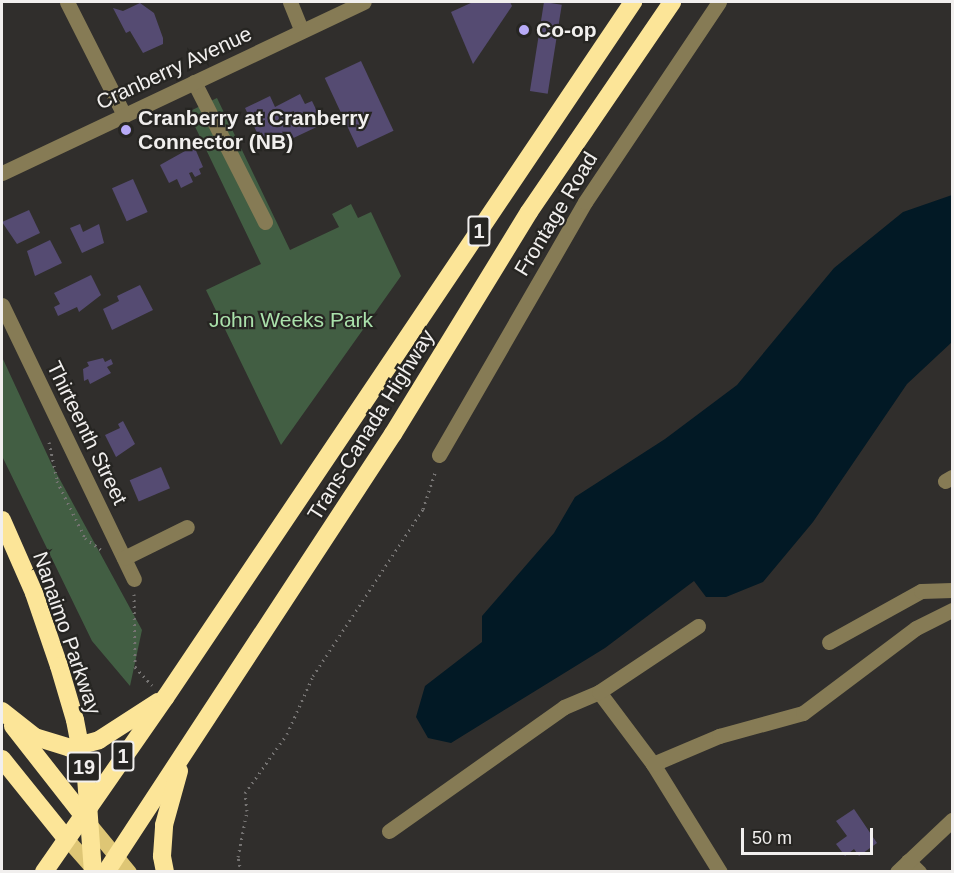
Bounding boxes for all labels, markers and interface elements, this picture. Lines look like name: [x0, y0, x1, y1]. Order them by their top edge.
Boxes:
place label: Co-op: [536, 17, 597, 43]
street label: Cranberry Avenue: [92, 21, 256, 115]
marker: Co-op: [517, 23, 531, 37]
place label: Cranberry at Cranberry Connector (NB): [138, 105, 369, 155]
marker: Cranberry at Cranberry Connector (NB): [119, 123, 133, 137]
street label: Frontage Road: [509, 147, 603, 281]
road number: 1: [467, 214, 491, 248]
park label: John Weeks Park: [209, 307, 373, 333]
street label: Trans-Canada Highway: [302, 325, 440, 525]
street label: Thirteenth Street: [41, 357, 133, 509]
street label: Nanaimo Parkway: [27, 548, 107, 718]
road number: 1: [111, 739, 135, 773]
road number: 19: [66, 750, 102, 784]
scale bar: [744, 816, 876, 854]
text: 50 m: [752, 828, 792, 848]

